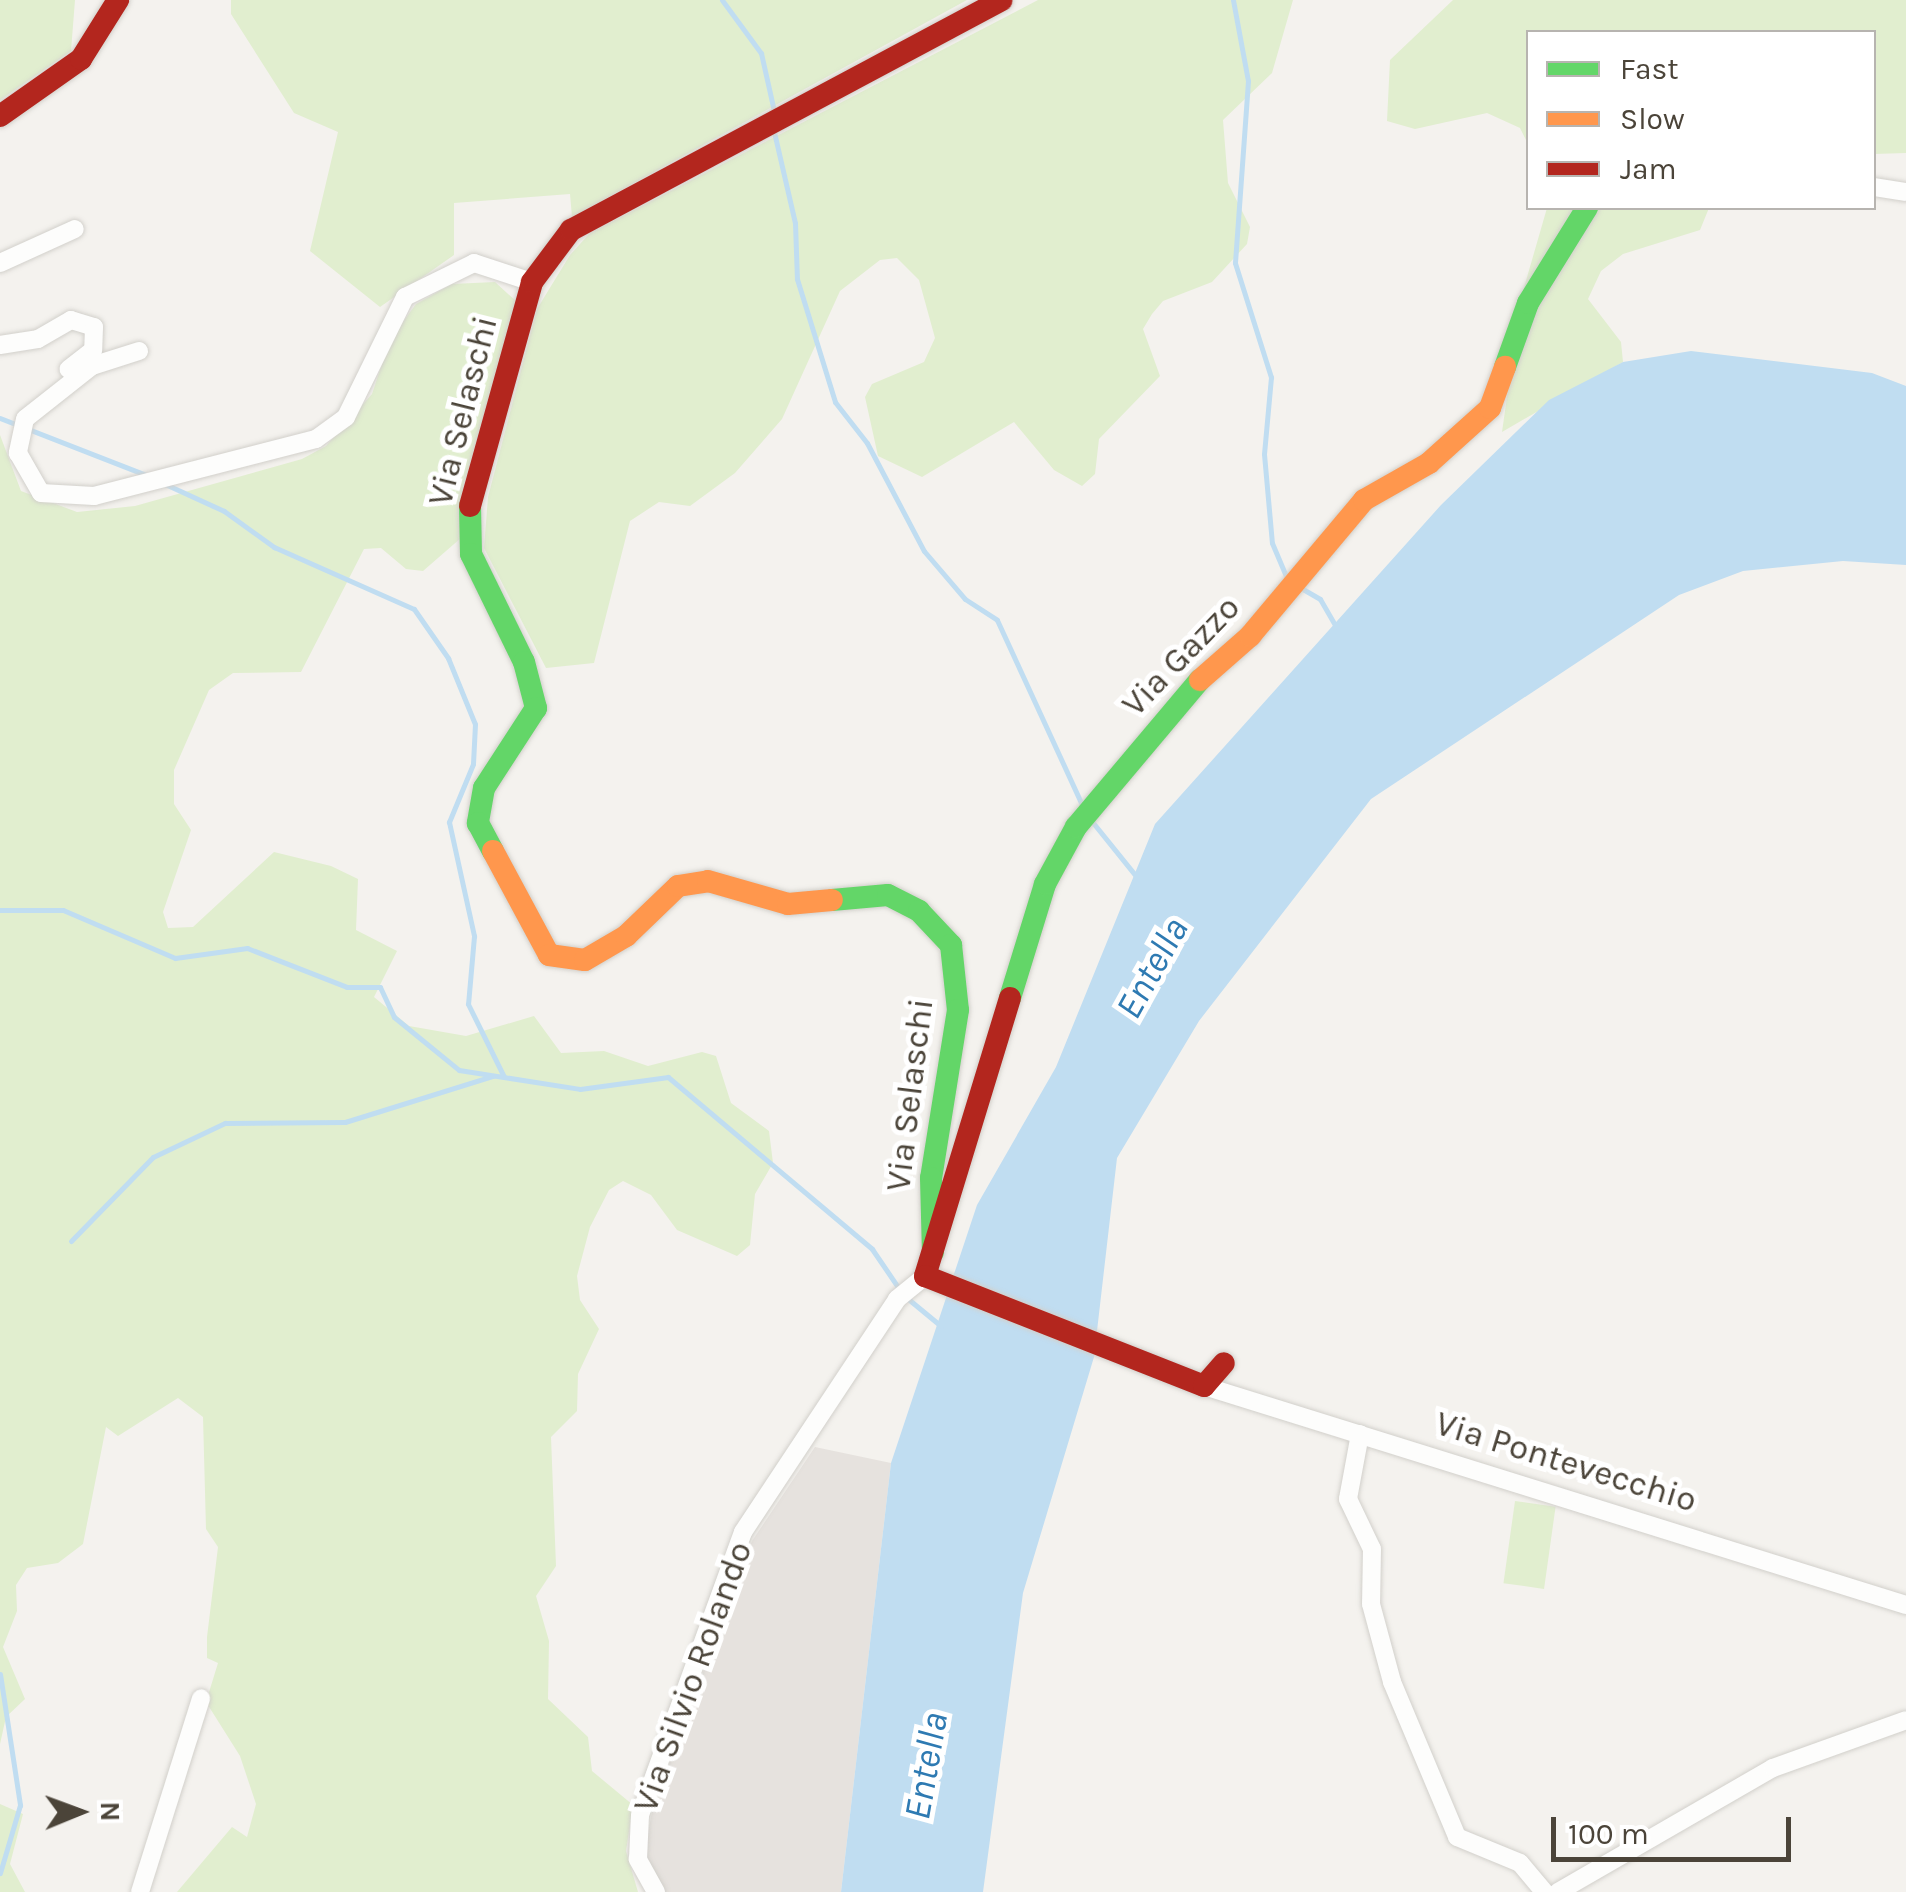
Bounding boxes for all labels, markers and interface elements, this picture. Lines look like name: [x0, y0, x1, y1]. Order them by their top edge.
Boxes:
legend: [1526, 30, 1876, 210]
text: Fast: [1620, 51, 1679, 87]
text: Slow: [1620, 101, 1685, 137]
text: Jam: [1620, 151, 1677, 187]
street label: Via Selaschi: [419, 312, 507, 510]
street label: Via Gazzo: [1113, 587, 1249, 725]
water label: Entella: [1106, 909, 1198, 1027]
street label: Via Selaschi: [877, 996, 943, 1194]
street label: Via Pontevecchio: [1430, 1402, 1702, 1522]
street label: Via Silvio Rolando: [625, 1536, 761, 1818]
water label: Entella: [894, 1709, 958, 1823]
north arrow: [30, 1762, 130, 1862]
scale bar: [1556, 1797, 1796, 1859]
text: N: [94, 1801, 127, 1822]
text: 100 m: [1568, 1816, 1649, 1852]

